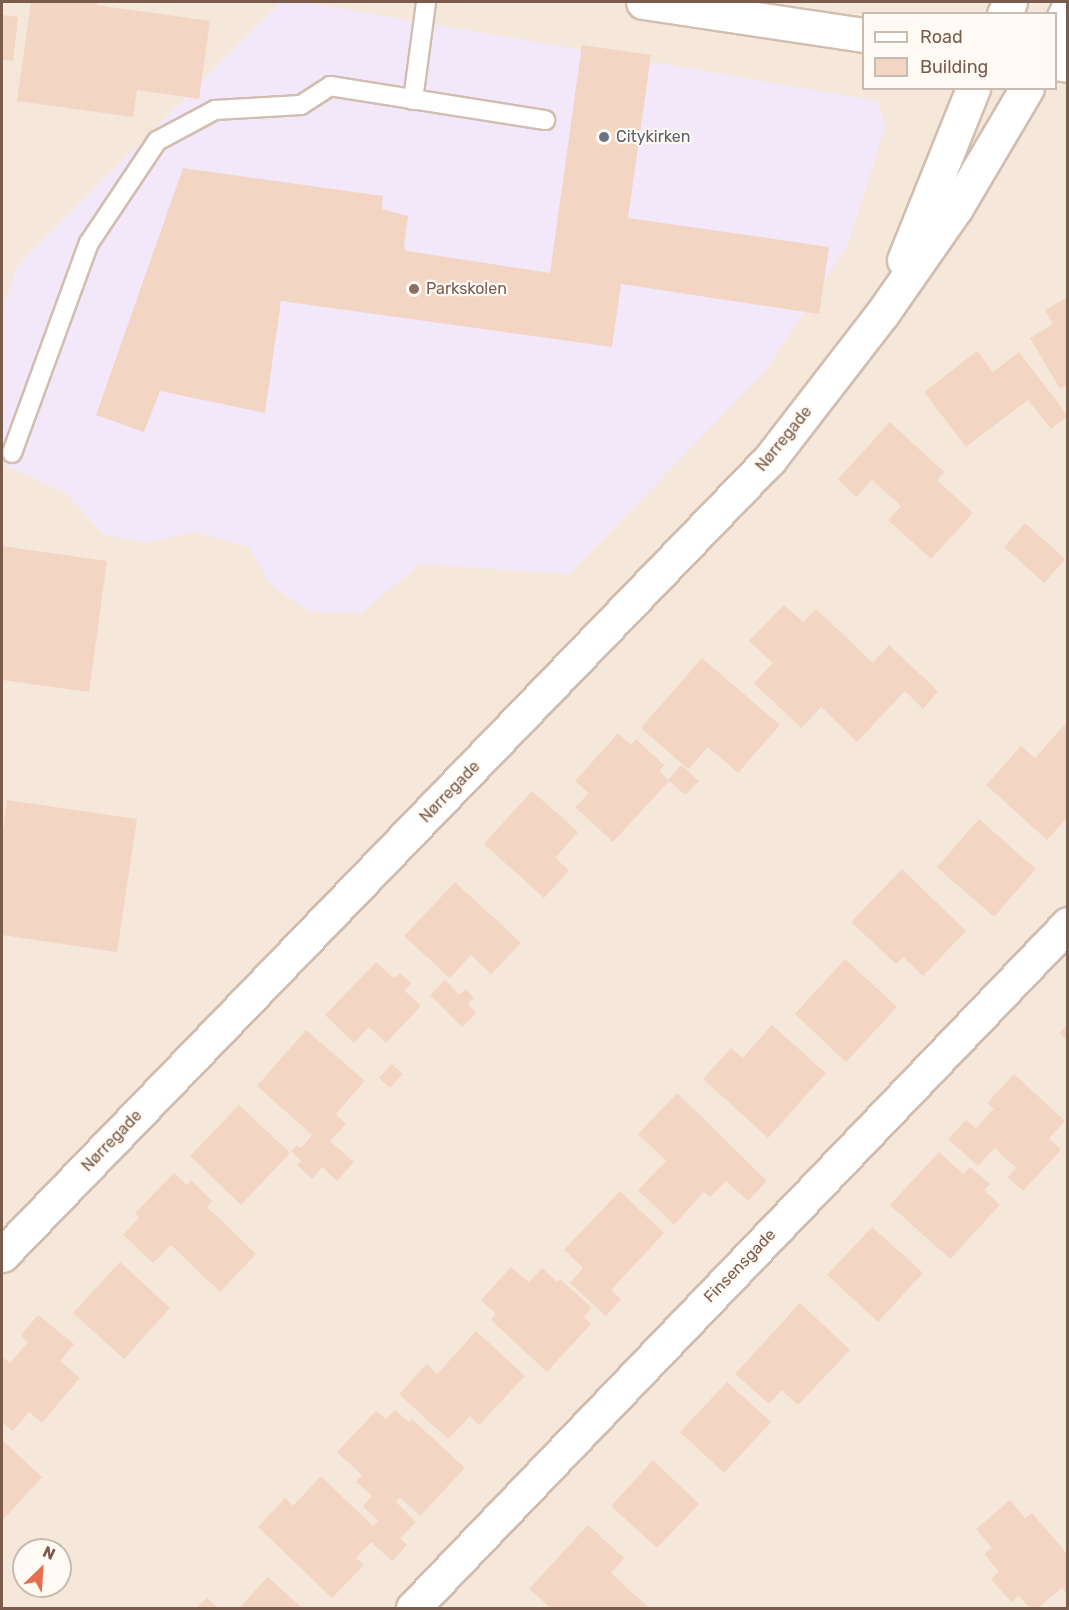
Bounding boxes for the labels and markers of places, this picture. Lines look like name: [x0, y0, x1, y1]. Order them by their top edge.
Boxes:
place label: Citykirken: [616, 127, 690, 147]
marker: Citykirken: [597, 130, 611, 144]
place label: Parkskolen: [426, 279, 507, 299]
marker: Parkskolen: [407, 282, 421, 296]

